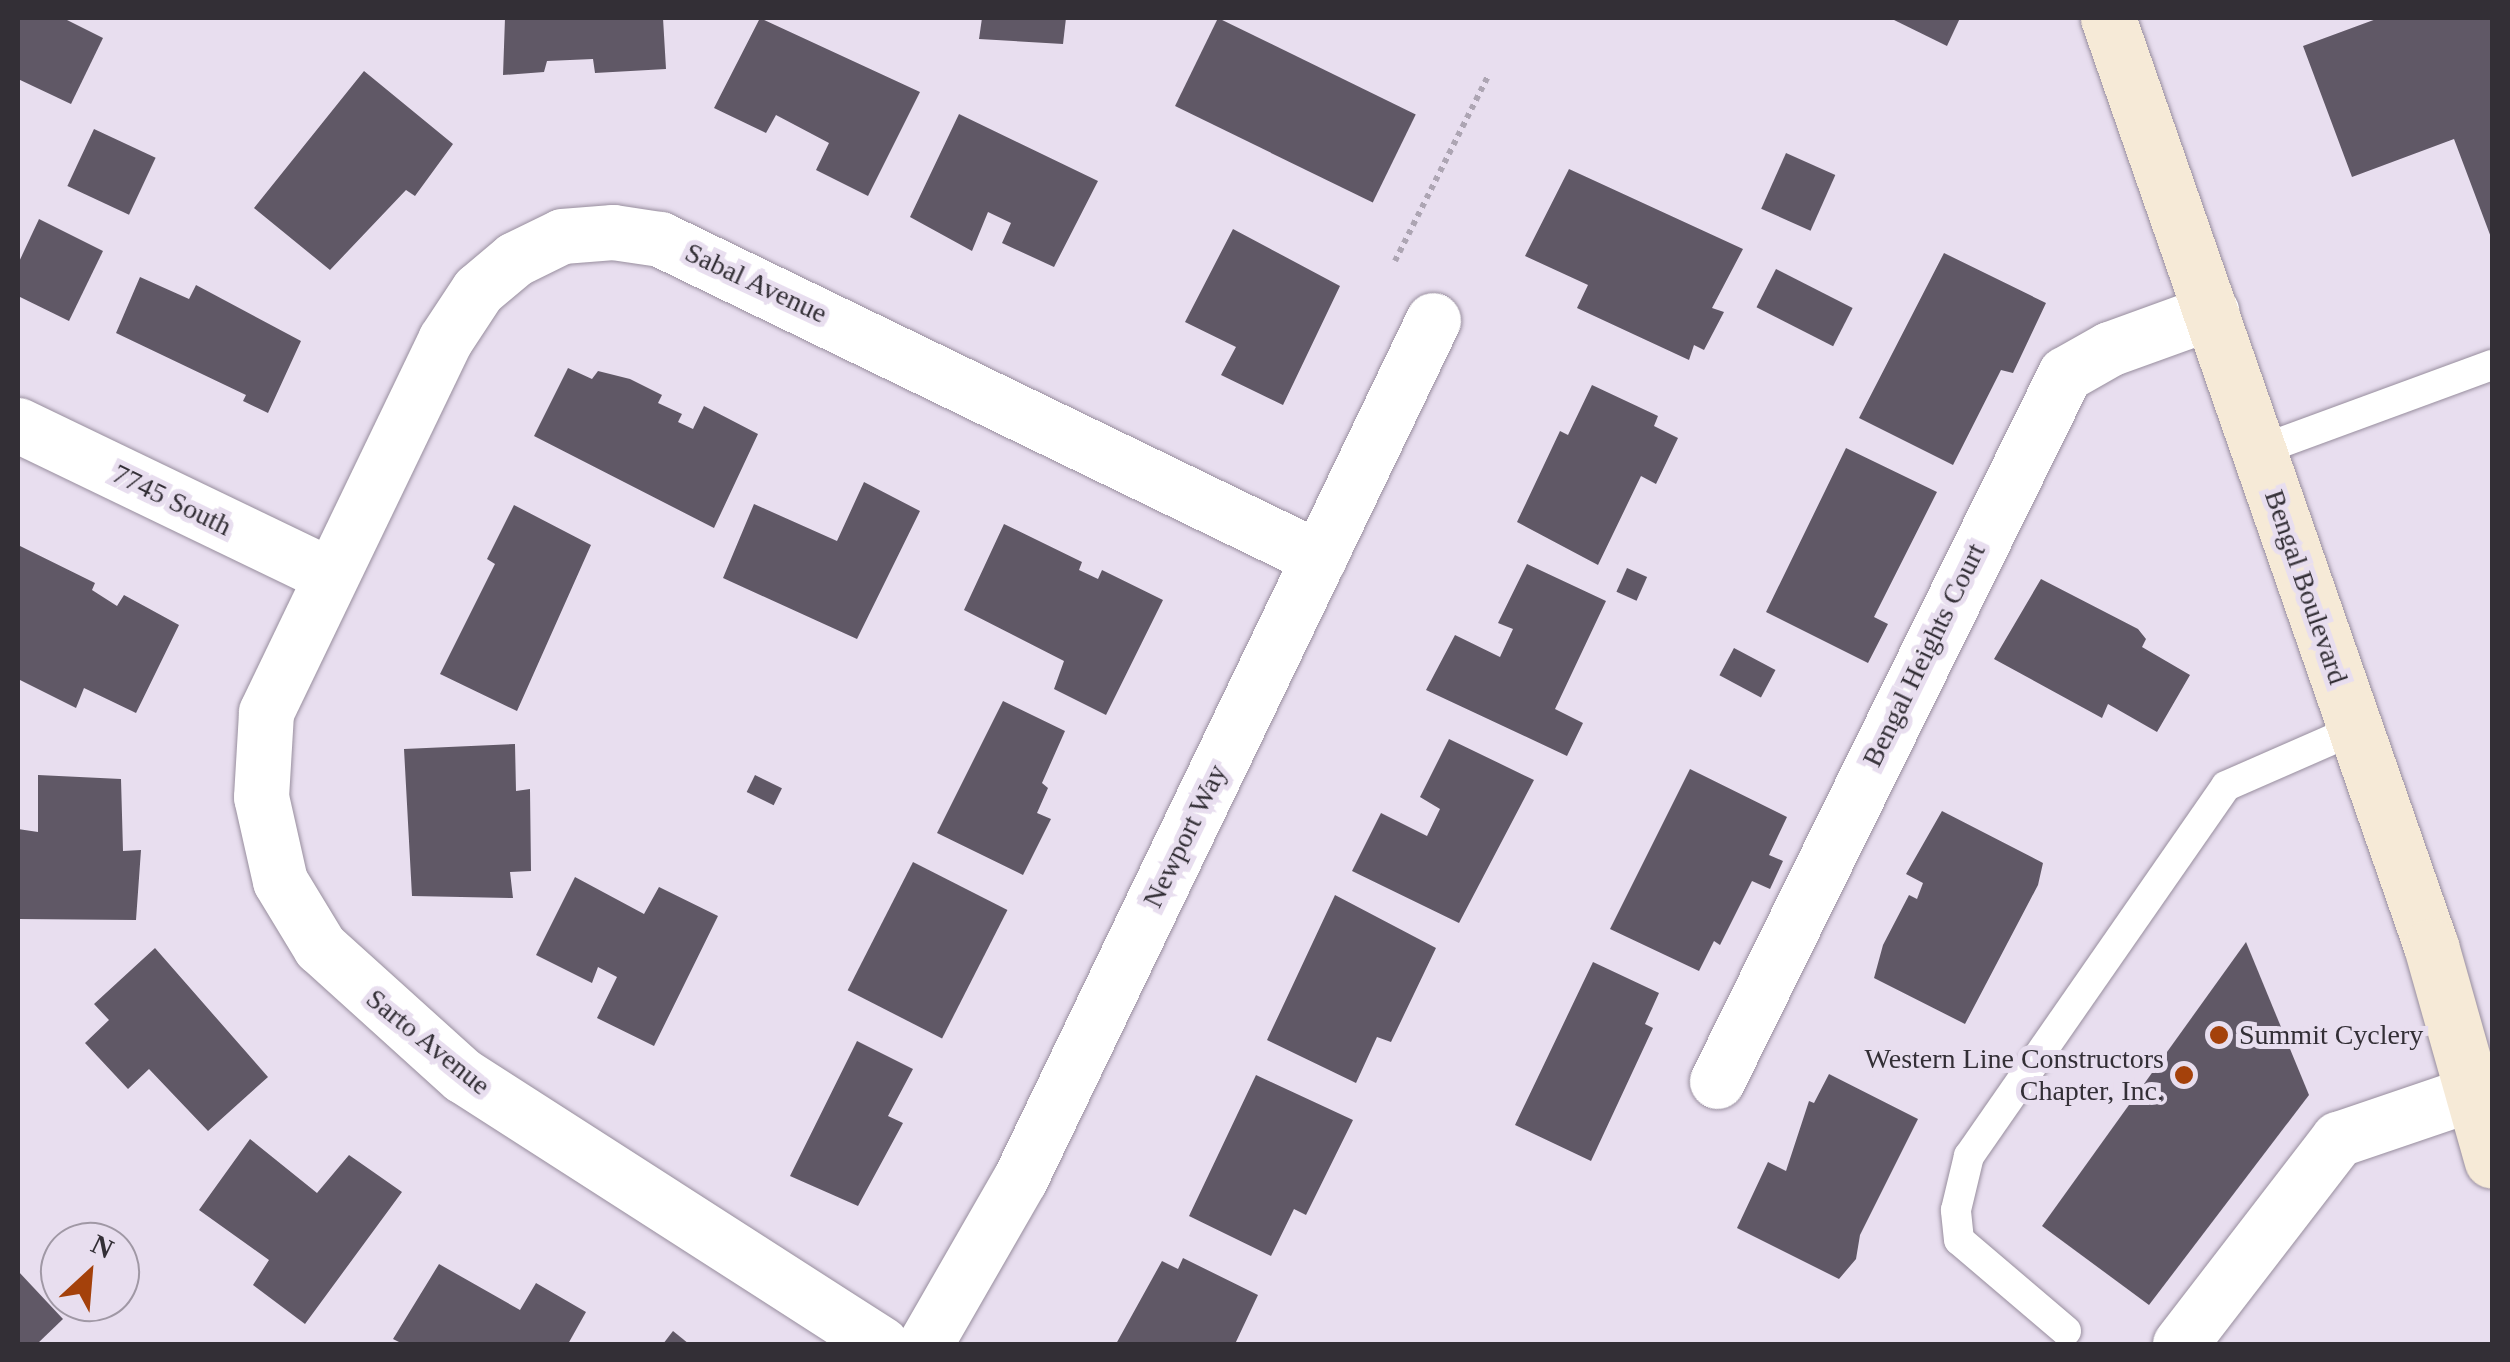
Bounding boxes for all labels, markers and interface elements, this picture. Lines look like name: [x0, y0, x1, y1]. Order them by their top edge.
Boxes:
street label: Sabal Avenue: [679, 235, 833, 331]
street label: 7745 South: [107, 457, 237, 543]
street label: Bengal Boulevard: [2257, 486, 2355, 688]
street label: Bengal Heights Court: [1855, 538, 1993, 772]
street label: Newport Way: [1136, 759, 1234, 913]
street label: Sarto Avenue: [359, 981, 497, 1103]
place label: Summit Cyclery: [2239, 1018, 2423, 1052]
marker: Summit Cyclery: [2208, 1024, 2230, 1046]
place label: Western Line Constructors Chapter, Inc.: [1865, 1042, 2164, 1108]
marker: Western Line Constructors Chapter, Inc.: [2173, 1064, 2195, 1086]
north arrow: [40, 1222, 140, 1322]
text: N: [87, 1228, 118, 1265]

